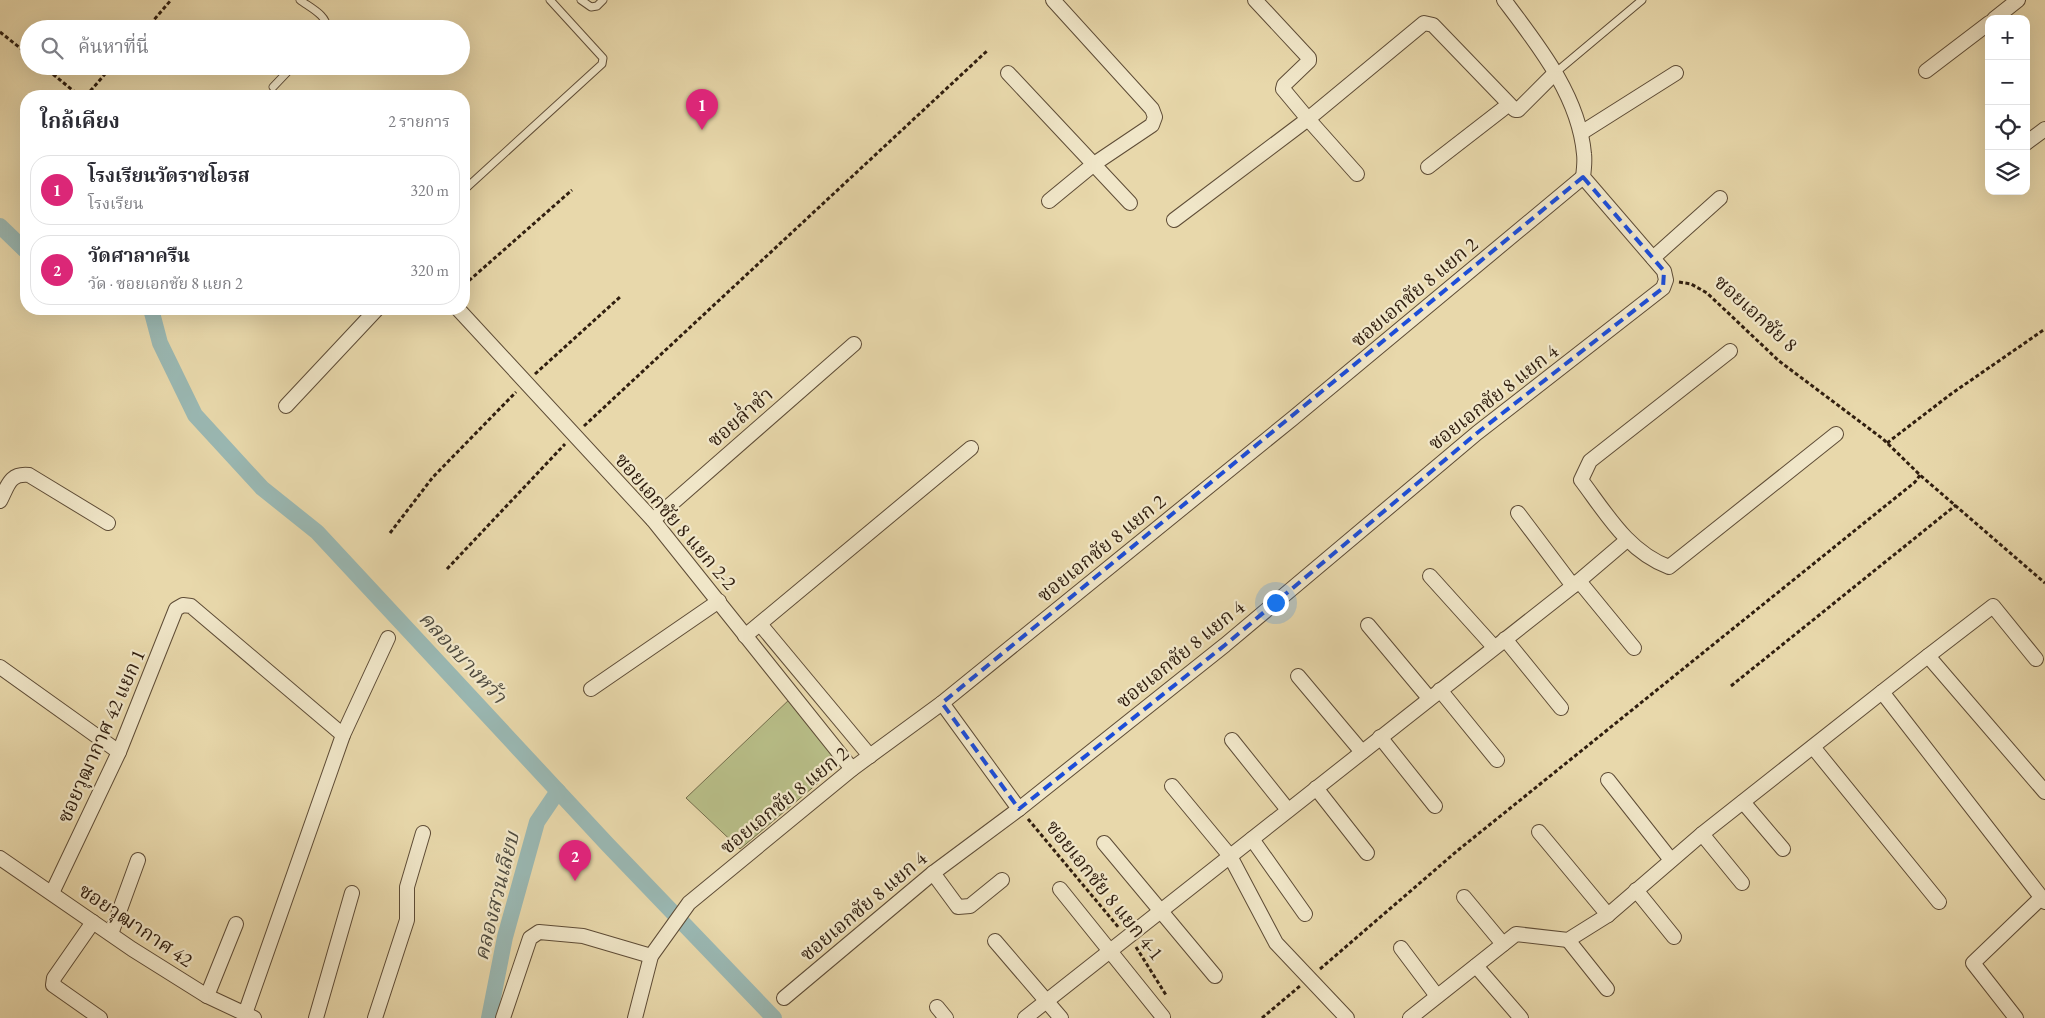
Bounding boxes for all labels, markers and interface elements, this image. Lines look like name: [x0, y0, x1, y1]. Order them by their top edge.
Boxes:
map controls: [1985, 15, 2030, 195]
button: +: [1985, 15, 2030, 60]
search box: [20, 20, 470, 75]
icon: search: [38, 34, 66, 62]
text: ค้นหาที่นี่: [78, 34, 149, 59]
button: −: [1985, 60, 2030, 105]
pin: 1: [686, 89, 718, 130]
button: locate: [1985, 105, 2030, 150]
text: ใกล้เคียง: [40, 107, 120, 134]
text: 2 รายการ: [388, 111, 450, 132]
button: layers: [1985, 150, 2030, 195]
text: โรงเรียนวัดราชโอรส: [88, 163, 250, 188]
text: 1: [53, 180, 61, 201]
text: 320 m: [410, 180, 449, 201]
text: โรงเรียน: [88, 193, 144, 214]
street label: ซอยเอกชัย 8 แยก 2: [1345, 231, 1483, 353]
text: วัดศาลาครืน: [88, 243, 190, 268]
text: 2: [53, 260, 61, 281]
text: 320 m: [410, 260, 449, 281]
street label: ซอยเอกชัย 8: [1709, 269, 1803, 357]
text: วัด · ซอยเอกชัย 8 แยก 2: [88, 273, 243, 294]
street label: ซอยเอกชัย 8 แยก 4: [1423, 338, 1564, 456]
street label: ซอยล่ำชำ: [700, 380, 778, 453]
street label: ซอยเอกชัย 8 แยก 2-2: [609, 447, 743, 595]
street label: ซอยเอกชัย 8 แยก 2: [1031, 488, 1171, 608]
your location: [1263, 590, 1289, 616]
street label: ซอยเอกชัย 8 แยก 4: [1110, 594, 1250, 714]
water label: คลองบางหว้า: [413, 605, 513, 709]
street label: ซอยวุฒากาศ 42 แยก 1: [51, 645, 151, 827]
street label: ซอยเอกชัย 8 แยก 2: [714, 740, 854, 860]
street label: ซอยเอกชัย 8 แยก 4-1: [1040, 814, 1170, 966]
water label: คลองสวนเลียบ: [467, 827, 525, 963]
pin: 2: [559, 840, 591, 881]
street label: ซอยเอกชัย 8 แยก 4: [794, 845, 932, 967]
street label: ซอยวุฒากาศ 42: [74, 877, 198, 973]

